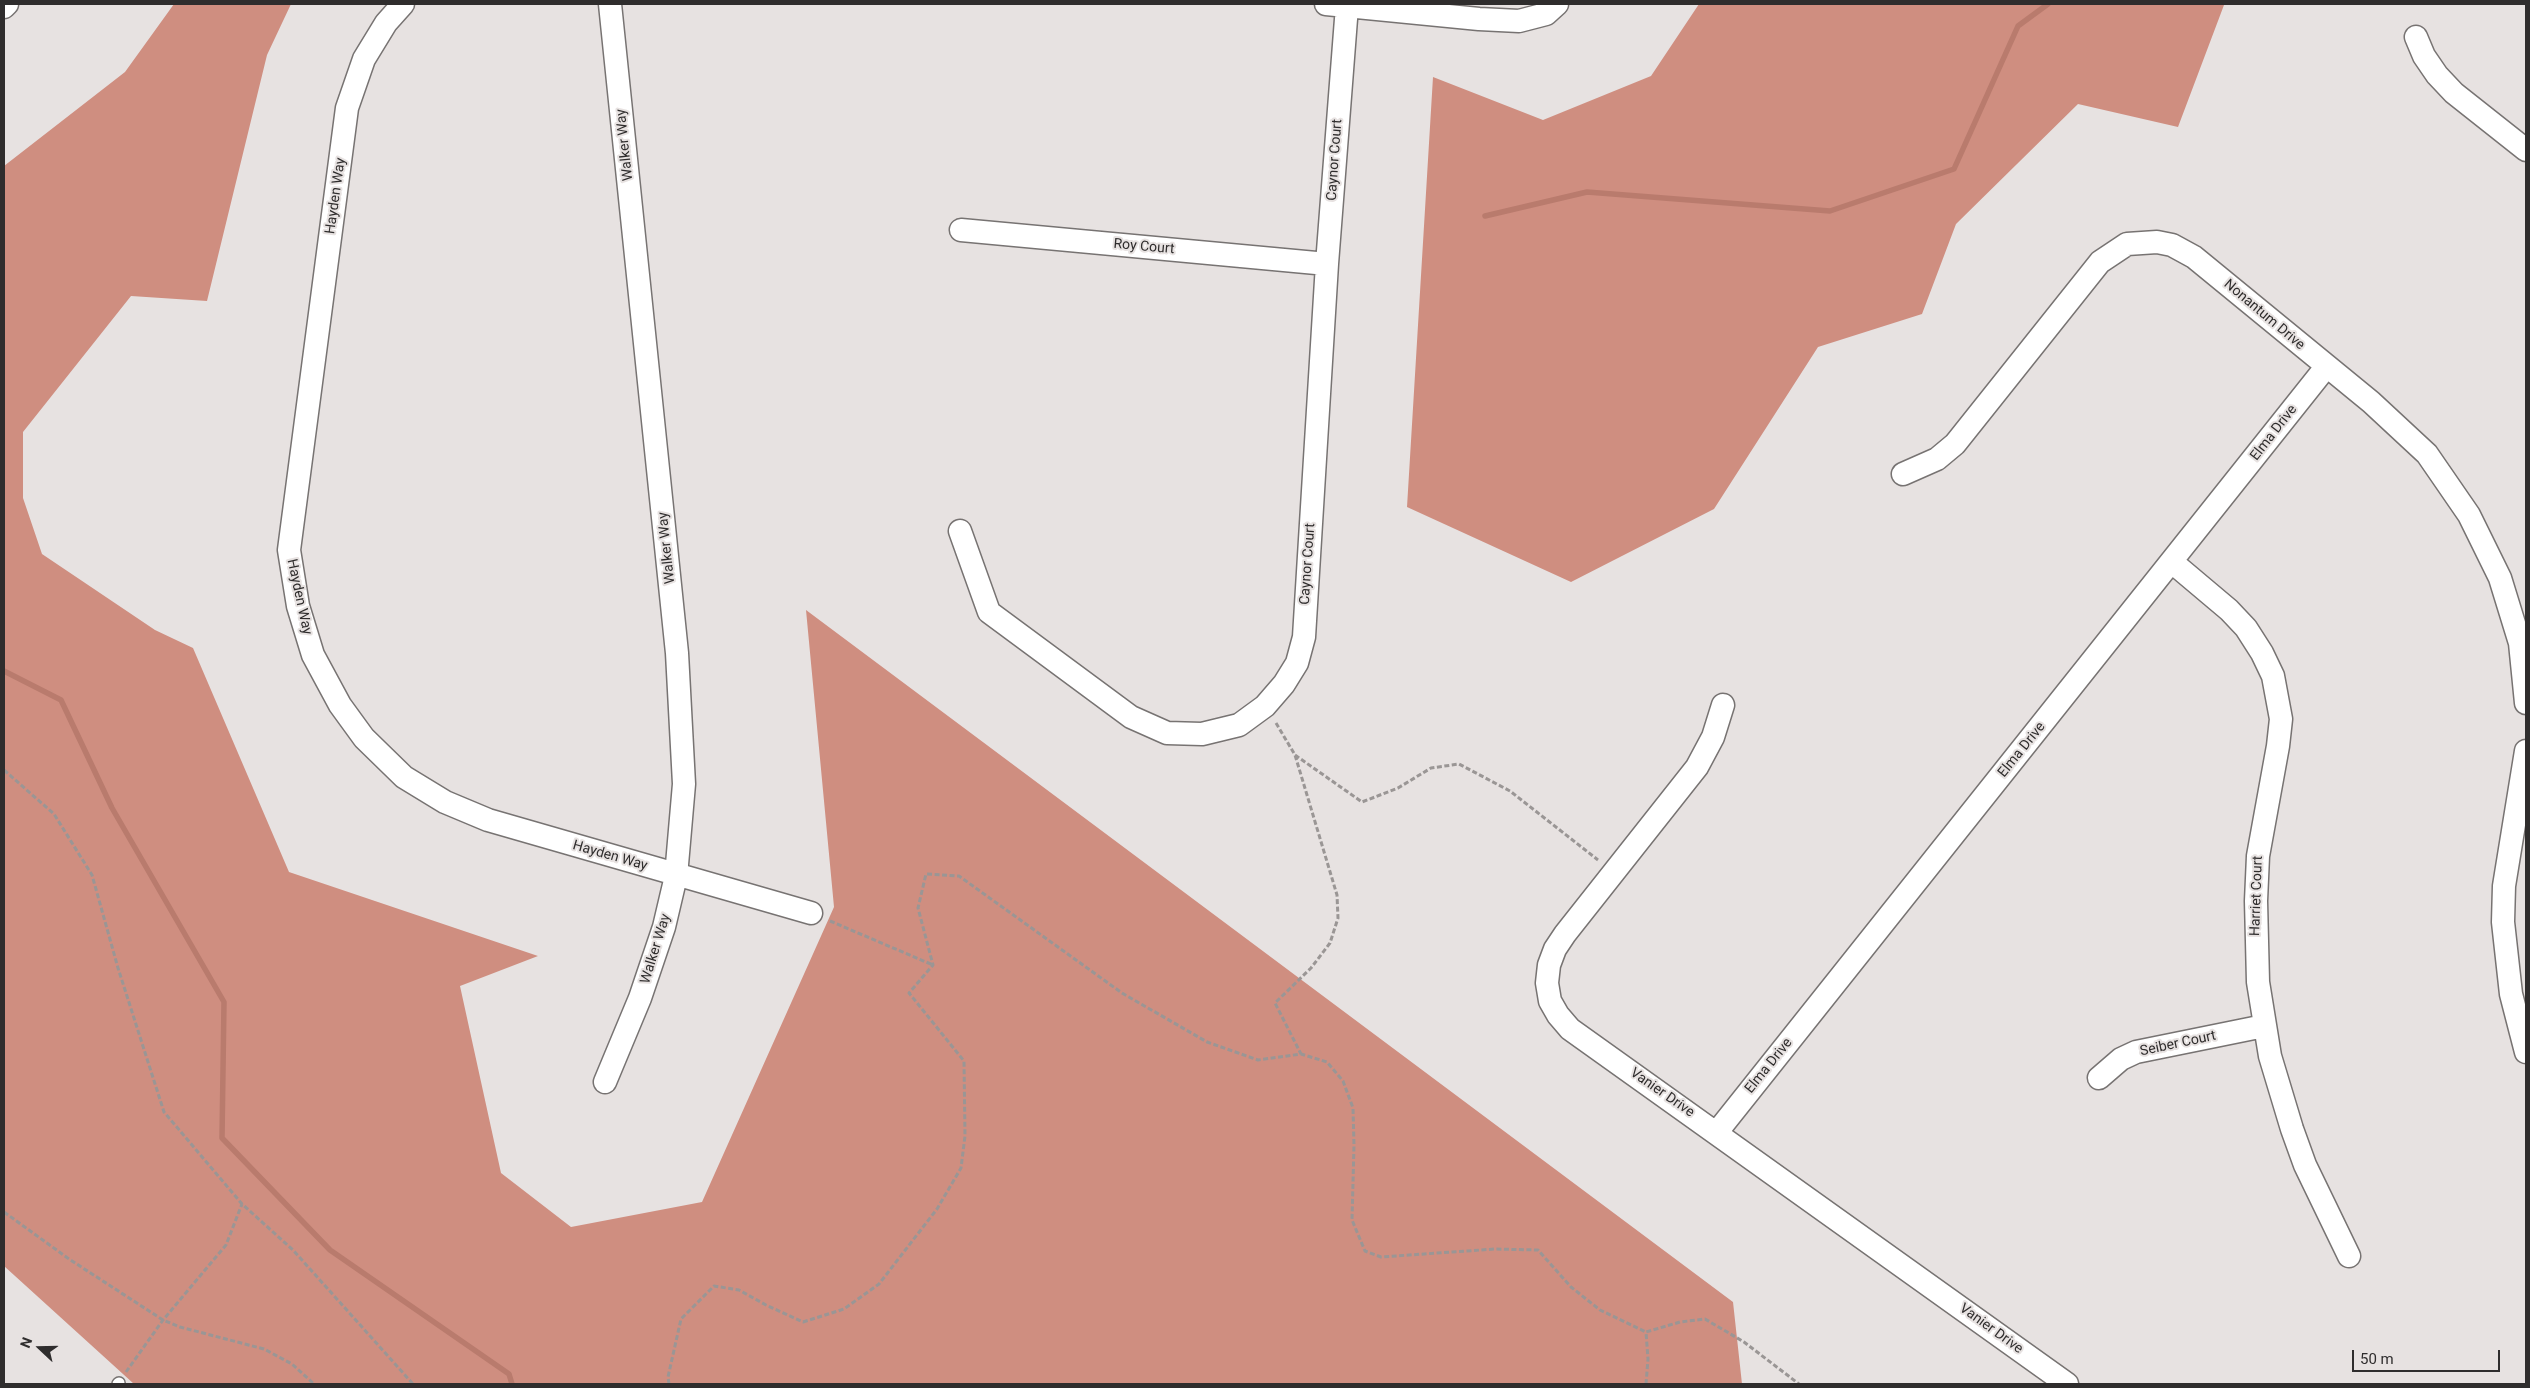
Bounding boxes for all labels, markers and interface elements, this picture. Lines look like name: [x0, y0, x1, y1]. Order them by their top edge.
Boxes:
street label: Walker Way: [613, 108, 637, 182]
street label: Caynor Court: [1324, 119, 1346, 201]
street label: Hayden Way: [322, 157, 350, 235]
street label: Roy Court: [1113, 236, 1175, 258]
street label: Nonantum Drive: [2220, 276, 2308, 354]
street label: Elma Drive: [2247, 402, 2301, 464]
street label: Walker Way: [655, 511, 679, 585]
street label: Caynor Court: [1297, 523, 1319, 605]
street label: Hayden Way: [283, 558, 315, 636]
street label: Elma Drive: [1995, 719, 2049, 781]
street label: Hayden Way: [571, 837, 649, 875]
street label: Harriet Court: [2247, 856, 2267, 936]
street label: Walker Way: [637, 912, 675, 986]
street label: Seiber Court: [2139, 1028, 2217, 1060]
street label: Elma Drive: [1742, 1035, 1796, 1097]
street label: Vanier Drive: [1627, 1065, 1697, 1121]
street label: Vanier Drive: [1956, 1300, 2026, 1358]
north arrow: [15, 1323, 65, 1373]
text: N: [17, 1335, 35, 1350]
scale bar: [2355, 1340, 2502, 1372]
text: 50 m: [2360, 1350, 2394, 1368]

